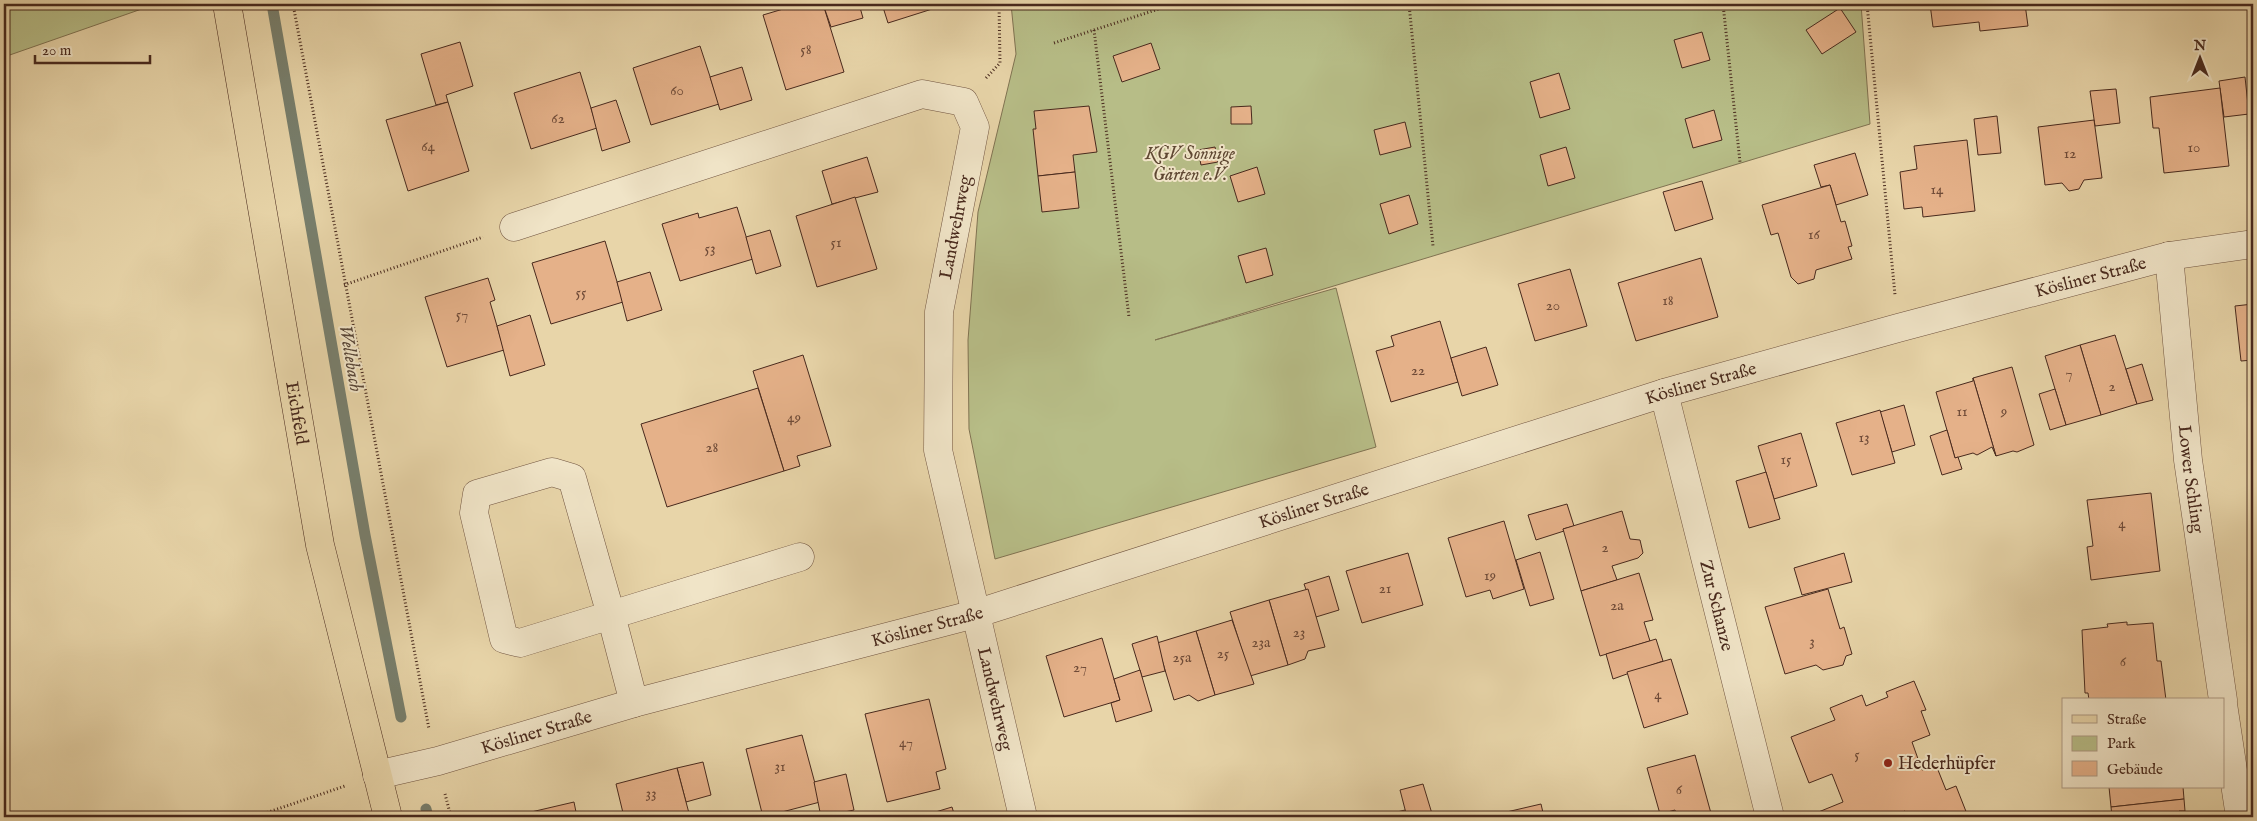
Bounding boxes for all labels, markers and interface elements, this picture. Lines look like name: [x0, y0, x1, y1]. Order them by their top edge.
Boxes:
scale bar: [35, 32, 150, 64]
north arrow: [2174, 32, 2224, 82]
text: N: [2193, 37, 2206, 55]
house number: 58: [800, 40, 812, 59]
text: 20 m: [42, 41, 72, 60]
house number: 60: [670, 81, 684, 100]
house number: 62: [551, 109, 565, 128]
house number: 64: [421, 137, 435, 156]
house number: 10: [2188, 138, 2200, 157]
park label: KGV Sonnige Gärten e.V.: [1144, 143, 1235, 187]
house number: 12: [2064, 144, 2076, 163]
street label: Landwehrweg: [935, 173, 978, 281]
house number: 14: [1931, 180, 1944, 199]
house number: 16: [1808, 225, 1821, 244]
house number: 51: [830, 233, 842, 252]
house number: 53: [704, 239, 716, 258]
street label: Kösliner Straße: [2033, 252, 2149, 304]
house number: 55: [576, 283, 587, 302]
house number: 18: [1662, 291, 1674, 310]
house number: 20: [1546, 296, 1560, 315]
house number: 57: [456, 305, 468, 324]
water label: Wellebach: [332, 323, 368, 394]
street label: Kösliner Straße: [1643, 358, 1759, 411]
house number: 22: [1411, 361, 1425, 380]
house number: 7: [2065, 364, 2073, 383]
house number: 2: [2108, 377, 2116, 396]
street label: Eichfeld: [279, 380, 313, 447]
house number: 11: [1956, 402, 1968, 421]
house number: 9: [2000, 402, 2007, 421]
house number: 49: [787, 408, 801, 427]
street label: Lower Schling: [2172, 424, 2209, 535]
house number: 13: [1858, 428, 1870, 447]
house number: 28: [706, 438, 719, 457]
house number: 15: [1780, 450, 1792, 469]
street label: Kösliner Straße: [1256, 478, 1372, 535]
house number: 4: [2118, 514, 2126, 533]
house number: 2: [1601, 538, 1609, 557]
street label: Zur Schanze: [1693, 558, 1738, 654]
house number: 19: [1484, 566, 1496, 585]
house number: 21: [1379, 579, 1391, 598]
house number: 2a: [1610, 596, 1624, 615]
street label: Kösliner Straße: [869, 602, 986, 654]
house number: 23: [1293, 623, 1305, 642]
house number: 3: [1809, 632, 1815, 651]
house number: 23a: [1251, 633, 1271, 652]
house number: 25: [1217, 644, 1230, 663]
street label: Landwehrweg: [971, 645, 1017, 753]
house number: 25a: [1173, 648, 1192, 667]
house number: 6: [2120, 652, 2127, 671]
house number: 27: [1073, 658, 1087, 677]
house number: 4: [1654, 685, 1662, 704]
legend: [2062, 698, 2224, 788]
street label: Kösliner Straße: [478, 706, 595, 761]
text: Straße: [2107, 710, 2147, 729]
house number: 47: [899, 733, 913, 752]
text: Park: [2107, 734, 2137, 753]
house number: 5: [1854, 745, 1860, 764]
place label: Hederhüpfer: [1898, 753, 1996, 776]
house number: 31: [774, 757, 786, 776]
marker: Hederhüpfer: [1882, 757, 1894, 769]
text: Gebäude: [2107, 760, 2163, 779]
house number: 6: [1676, 780, 1683, 799]
house number: 33: [645, 784, 657, 803]

